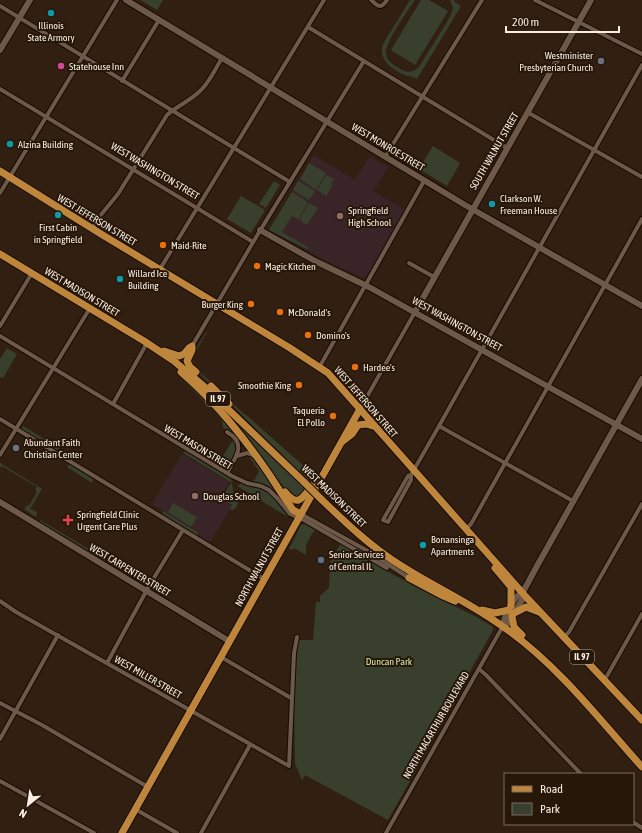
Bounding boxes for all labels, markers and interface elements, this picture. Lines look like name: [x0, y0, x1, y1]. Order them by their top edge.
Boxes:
marker: Illinois State Armory: [46, 8, 56, 18]
scale bar: [506, 8, 619, 34]
text: 200 m: [512, 15, 539, 29]
place label: Illinois State Armory: [27, 20, 75, 43]
place label: Westminister Presbyterian Church: [519, 50, 594, 73]
marker: Westminister Presbyterian Church: [596, 56, 606, 66]
marker: Statehouse Inn: [56, 61, 66, 71]
place label: Statehouse Inn: [69, 61, 124, 72]
street label: SOUTH WALNUT STREET: [467, 110, 521, 192]
street label: WEST MONROE STREET: [350, 121, 427, 173]
marker: Alzina Building: [5, 139, 15, 149]
place label: Alzina Building: [18, 139, 74, 150]
street label: WEST WASHINGTON STREET: [109, 140, 202, 202]
street label: WEST JEFFERSON STREET: [56, 192, 139, 248]
place label: Clarkson W. Freeman House: [500, 193, 558, 216]
marker: Clarkson W. Freeman House: [487, 199, 497, 209]
place label: Springfield High School: [348, 205, 392, 228]
marker: First Cabin in Springfield: [53, 210, 63, 220]
marker: Springfield High School: [335, 211, 345, 221]
place label: First Cabin in Springfield: [34, 222, 83, 245]
marker: Maid-Rite: [158, 240, 168, 250]
place label: Maid-Rite: [171, 240, 207, 251]
marker: Magic Kitchen: [252, 261, 262, 271]
place label: Magic Kitchen: [265, 261, 316, 272]
street label: WEST MADISON STREET: [43, 265, 122, 319]
place label: Willard Ice Building: [128, 268, 168, 291]
marker: Willard Ice Building: [115, 274, 125, 284]
street label: WEST WASHINGTON STREET: [410, 295, 504, 354]
place label: Burger King: [201, 299, 244, 310]
marker: Burger King: [246, 299, 256, 309]
marker: McDonald's: [275, 307, 285, 317]
place label: McDonald's: [288, 307, 331, 318]
marker: Domino's: [303, 330, 313, 340]
place label: Domino's: [316, 330, 351, 341]
marker: Hardee's: [350, 362, 360, 372]
place label: Hardee's: [363, 362, 396, 373]
street label: WEST JEFFERSON STREET: [332, 364, 400, 440]
place label: Smoothie King: [238, 380, 292, 391]
marker: Smoothie King: [294, 380, 304, 390]
road number: IL 97: [206, 392, 230, 406]
place label: Taqueria El Pollo: [293, 405, 325, 428]
marker: Taqueria El Pollo: [328, 411, 338, 421]
street label: WEST MASON STREET: [162, 422, 234, 472]
place label: Abundant Faith Christian Center: [24, 437, 83, 460]
marker: Abundant Faith Christian Center: [11, 443, 21, 453]
street label: WEST MADISON STREET: [300, 463, 369, 530]
marker: Douglas School: [190, 491, 200, 501]
place label: Douglas School: [203, 491, 260, 502]
place label: Springfield Clinic Urgent Care Plus: [77, 509, 139, 532]
marker: Springfield Clinic Urgent Care Plus: [62, 514, 74, 526]
street label: NORTH WALNUT STREET: [233, 525, 285, 608]
place label: Bonansinga Apartments: [431, 534, 475, 557]
marker: Bonansinga Apartments: [418, 540, 428, 550]
street label: WEST CARPENTER STREET: [88, 541, 173, 599]
place label: Senior Services of Central IL: [329, 549, 384, 572]
marker: Senior Services of Central IL: [316, 555, 326, 565]
road number: IL 97: [570, 650, 594, 664]
street label: WEST MILLER STREET: [113, 653, 184, 701]
park label: Duncan Park: [366, 656, 413, 667]
street label: NORTH MACARTHUR BOULEVARD: [401, 669, 471, 780]
legend: [504, 773, 634, 825]
text: Road: [540, 782, 563, 796]
north arrow: [8, 785, 48, 825]
text: Park: [540, 802, 561, 816]
text: N: [17, 807, 29, 820]

